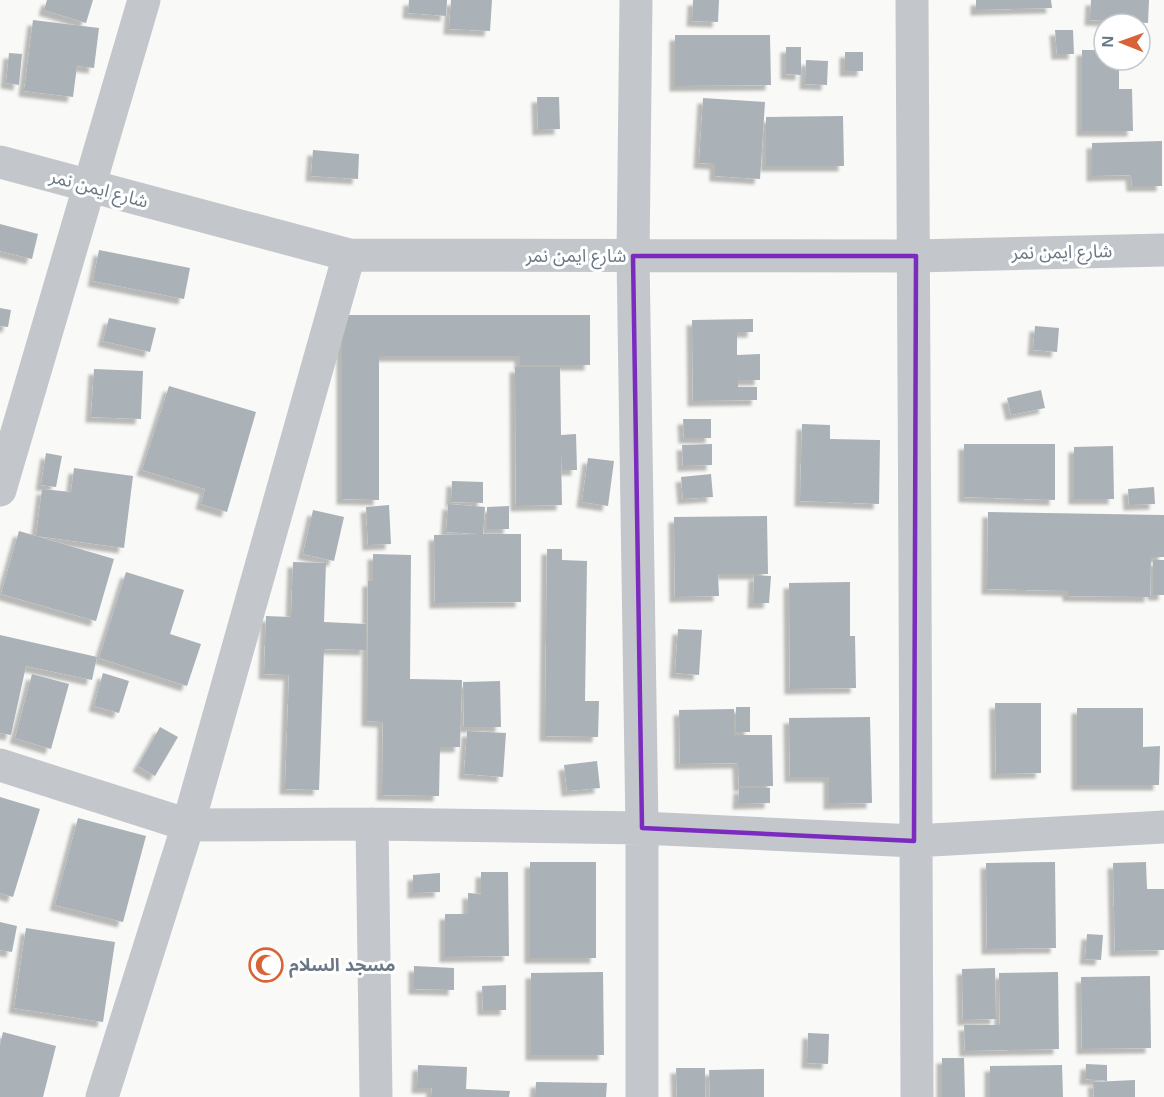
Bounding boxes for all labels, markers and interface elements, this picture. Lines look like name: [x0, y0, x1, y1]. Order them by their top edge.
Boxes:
north arrow: [1092, 12, 1152, 72]
text: N: [1099, 36, 1116, 48]
street label: شارع ايمن نمر: [46, 166, 150, 216]
street label: شارع ايمن نمر: [1010, 241, 1113, 267]
street label: شارع ايمن نمر: [525, 246, 626, 270]
mosque icon: مسجد السلام: [248, 947, 284, 983]
place label: مسجد السلام: [289, 955, 396, 978]

